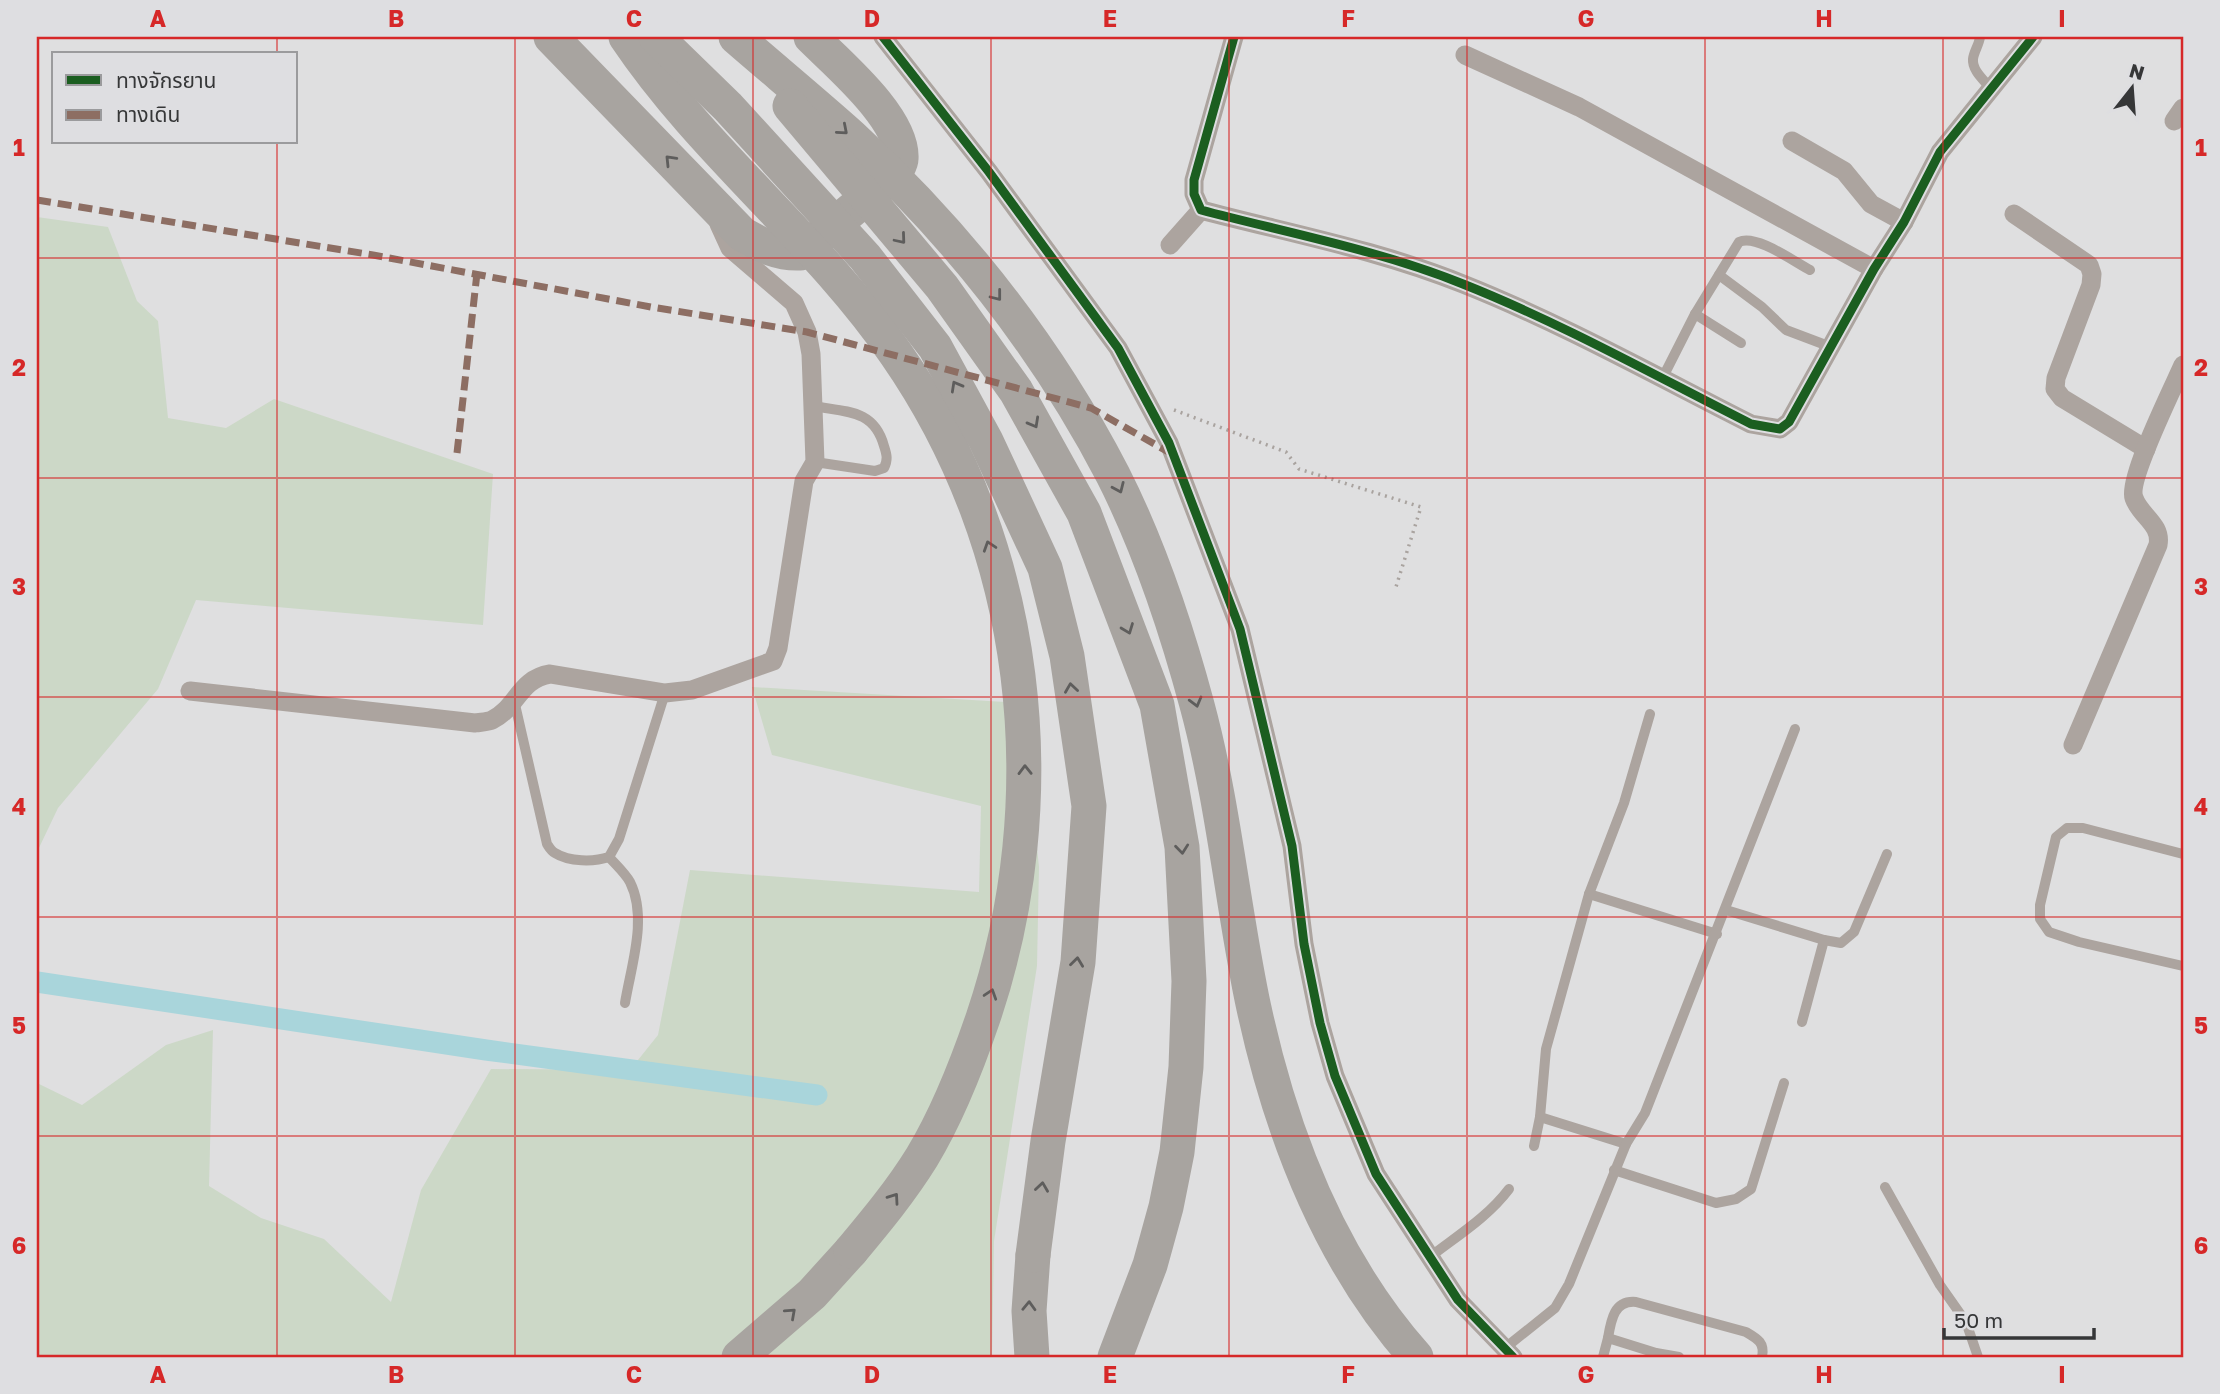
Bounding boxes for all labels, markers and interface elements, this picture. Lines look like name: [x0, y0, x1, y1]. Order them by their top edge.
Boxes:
text: A: [150, 4, 167, 32]
text: B: [388, 4, 404, 32]
text: C: [626, 4, 642, 32]
text: D: [864, 4, 880, 32]
text: E: [1103, 4, 1117, 32]
text: F: [1341, 4, 1355, 32]
text: G: [1578, 4, 1594, 32]
text: H: [1815, 4, 1833, 32]
text: I: [2058, 4, 2066, 32]
legend: [52, 52, 298, 144]
north arrow: [2098, 52, 2168, 122]
text: N: [2127, 58, 2147, 84]
text: ทางจักรยาน: [116, 67, 217, 93]
text: ทางเดิน: [116, 101, 180, 127]
one-way arrow: [835, 122, 848, 134]
text: 1: [13, 133, 25, 161]
text: 1: [2195, 133, 2207, 161]
one-way arrow: [666, 155, 679, 168]
one-way arrow: [893, 231, 906, 243]
one-way arrow: [989, 289, 1002, 301]
text: 2: [12, 353, 26, 381]
text: 2: [2194, 353, 2208, 381]
one-way arrow: [951, 381, 964, 393]
one-way arrow: [1026, 416, 1039, 428]
one-way arrow: [1110, 481, 1124, 493]
one-way arrow: [983, 541, 998, 553]
text: 3: [12, 572, 26, 600]
text: 3: [2194, 572, 2208, 600]
one-way arrow: [1120, 623, 1134, 635]
one-way arrow: [1064, 682, 1079, 694]
one-way arrow: [1187, 696, 1202, 708]
one-way arrow: [1017, 764, 1033, 775]
text: 4: [12, 792, 26, 820]
text: 4: [2194, 792, 2208, 820]
one-way arrow: [1174, 844, 1189, 855]
one-way arrow: [1069, 957, 1084, 968]
one-way arrow: [983, 988, 997, 1001]
text: 5: [12, 1011, 26, 1039]
text: 5: [2194, 1011, 2208, 1039]
one-way arrow: [1034, 1181, 1049, 1193]
one-way arrow: [886, 1193, 898, 1206]
text: 6: [12, 1231, 26, 1259]
text: 6: [2194, 1231, 2208, 1259]
scale bar: [1944, 1296, 2094, 1340]
one-way arrow: [1022, 1300, 1037, 1311]
text: 50 m: [1954, 1307, 2003, 1333]
one-way arrow: [783, 1309, 796, 1321]
text: A: [150, 1360, 167, 1388]
text: B: [388, 1360, 404, 1388]
text: C: [626, 1360, 642, 1388]
text: D: [864, 1360, 880, 1388]
text: E: [1103, 1360, 1117, 1388]
text: F: [1341, 1360, 1355, 1388]
text: G: [1578, 1360, 1594, 1388]
text: H: [1815, 1360, 1833, 1388]
text: I: [2058, 1360, 2066, 1388]

